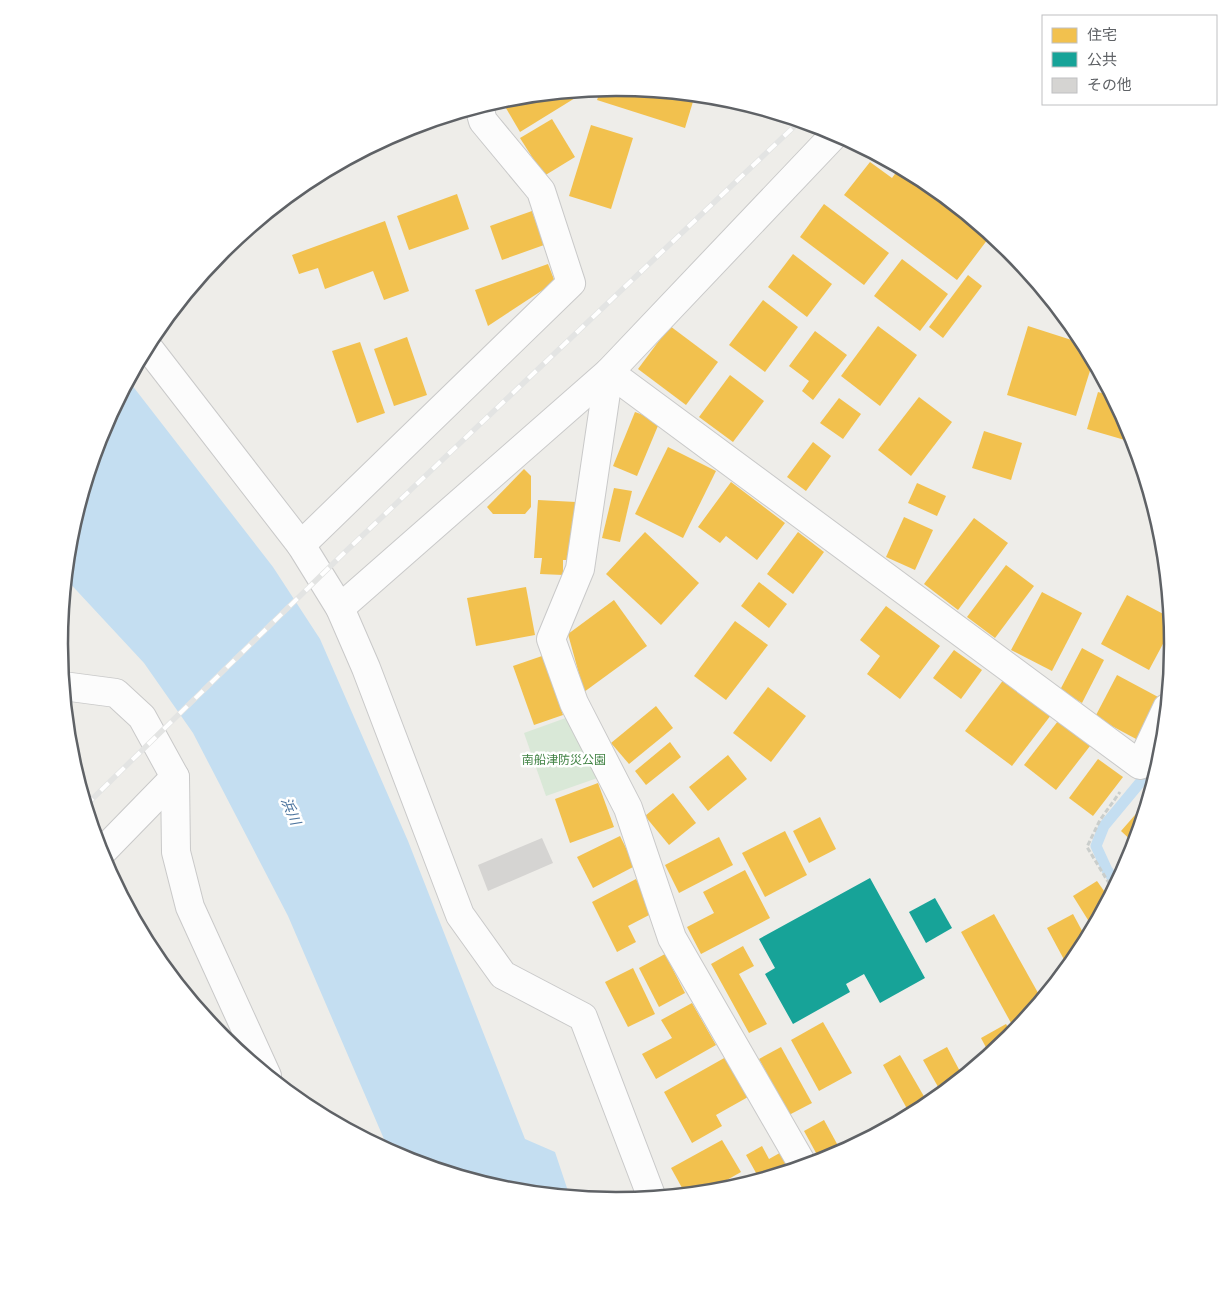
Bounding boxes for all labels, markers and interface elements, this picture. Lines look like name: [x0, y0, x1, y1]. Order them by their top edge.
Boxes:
legend: [1042, 15, 1217, 105]
text: 住宅: [1087, 26, 1117, 43]
text: 公共: [1087, 51, 1117, 68]
text: その他: [1087, 76, 1132, 93]
park label: 南船津防災公園: [522, 753, 606, 766]
water label: 浜川: [278, 795, 305, 829]

